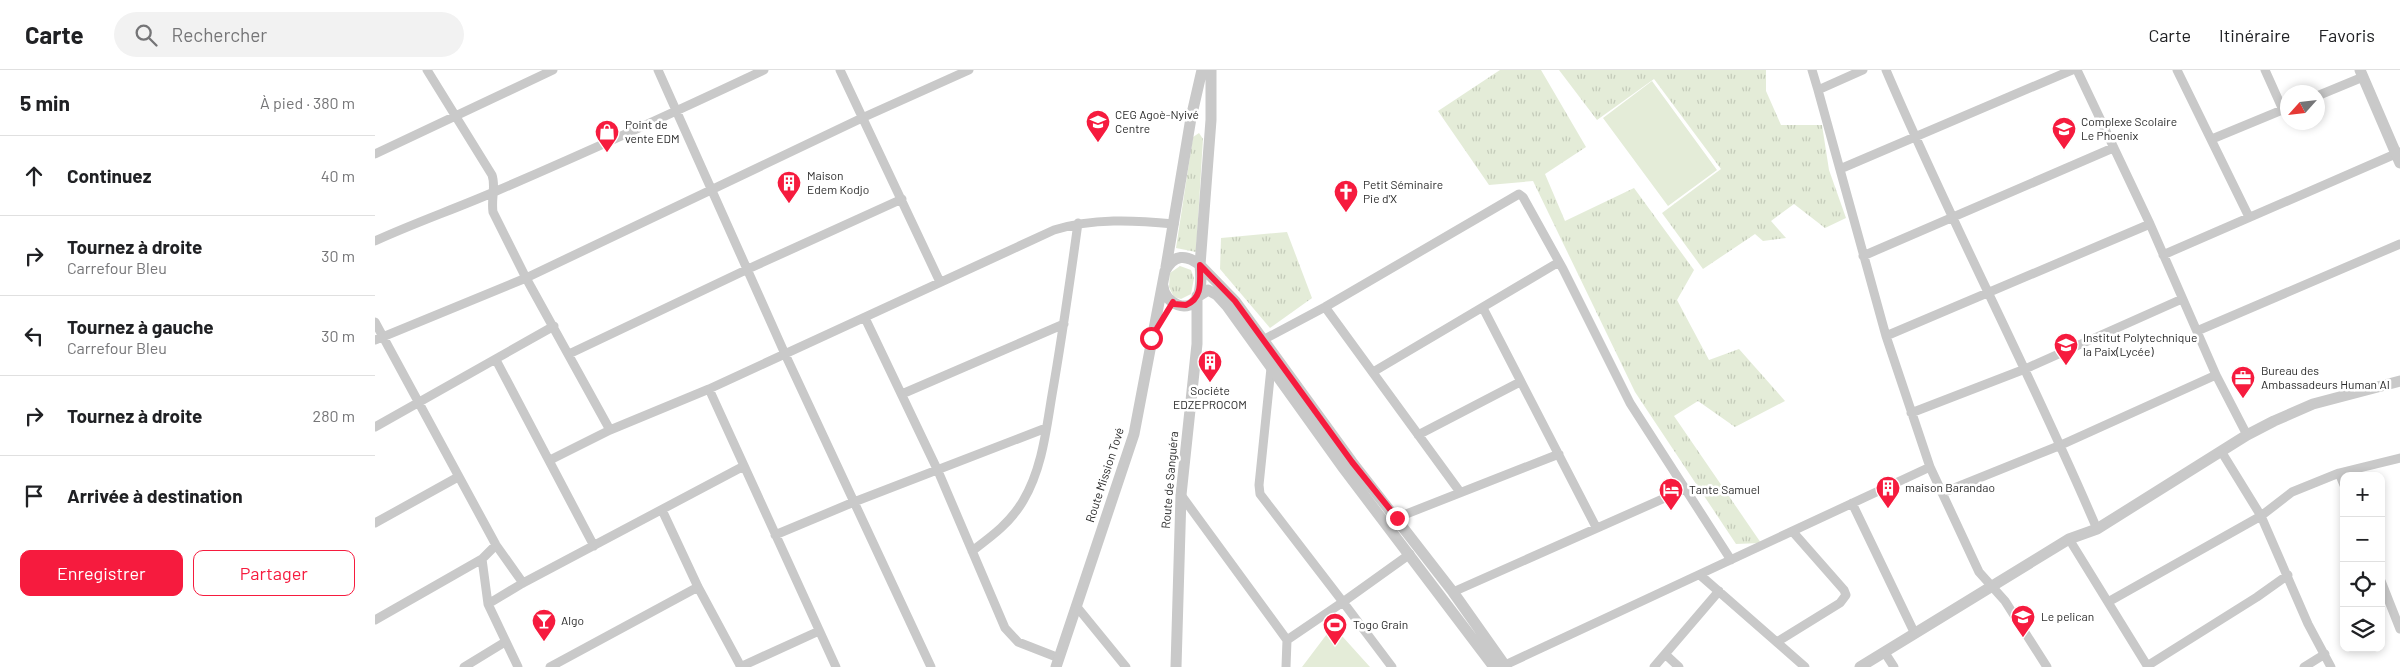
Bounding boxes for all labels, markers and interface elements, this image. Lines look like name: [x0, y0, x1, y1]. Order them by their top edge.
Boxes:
search box: [114, 12, 464, 57]
text: Carte: [25, 20, 84, 49]
icon: search: [132, 21, 160, 49]
text: Rechercher: [172, 23, 267, 46]
text: Carte: [2148, 24, 2191, 46]
text: Itinéraire: [2219, 24, 2290, 46]
text: Favoris: [2318, 24, 2375, 46]
north arrow: [2280, 85, 2325, 130]
text: 5 min: [20, 90, 70, 115]
text: À pied · 380 m: [260, 93, 355, 112]
place label: CEG Agoè-Nyivé Centre: [1115, 107, 1199, 135]
school or university icon: CEG Agoè-Nyivé Centre: [1085, 109, 1111, 143]
place label: Complexe Scolaire Le Phoenix: [2081, 114, 2177, 142]
school or university icon: Complexe Scolaire Le Phoenix: [2051, 116, 2077, 150]
place label: Point de vente EDM: [625, 117, 680, 145]
shop icon: Point de vente EDM: [594, 119, 620, 153]
icon: ahead: [20, 162, 48, 190]
text: Continuez: [67, 164, 151, 187]
text: 40 m: [321, 166, 355, 185]
place label: Maison Edem Kodjo: [807, 168, 869, 196]
building icon: Maison Edem Kodjo: [776, 170, 802, 204]
place label: Petit Séminaire Pie d'X: [1363, 177, 1443, 205]
church icon: Petit Séminaire Pie d'X: [1333, 179, 1359, 213]
text: Tournez à droite: [67, 235, 203, 258]
icon: right: [20, 242, 48, 270]
text: 30 m: [321, 246, 355, 265]
text: Carrefour Bleu: [67, 258, 167, 277]
text: Tournez à gauche: [67, 315, 214, 338]
icon: left: [20, 322, 48, 350]
text: 30 m: [321, 326, 355, 345]
route start: [1140, 327, 1163, 350]
place label: Institut Polytechnique la Paix(Lycée): [2083, 330, 2197, 358]
school or university icon: Institut Polytechnique la Paix(Lycée): [2053, 332, 2079, 366]
text: Carrefour Bleu: [67, 338, 167, 357]
building icon: Sociéte EDZEPROCOM: [1197, 349, 1223, 383]
place label: Bureau des Ambassadeurs Human AI: [2261, 363, 2390, 391]
office icon: Bureau des Ambassadeurs Human AI: [2230, 365, 2256, 399]
place label: Sociéte EDZEPROCOM: [1173, 383, 1247, 411]
icon: right: [20, 402, 48, 430]
text: Tournez à droite: [67, 404, 203, 427]
text: 280 m: [313, 406, 355, 425]
street label: Route Mission Tové: [1082, 425, 1126, 524]
street label: Route de Sanguéra: [1158, 431, 1180, 529]
map controls: [2340, 472, 2385, 652]
button: +: [2340, 472, 2385, 517]
building icon: maison Barandao: [1875, 475, 1901, 509]
hotel icon: Tante Samuel: [1658, 477, 1684, 511]
place label: maison Barandao: [1905, 480, 1995, 494]
icon: arrive: [20, 482, 48, 510]
place label: Tante Samuel: [1689, 482, 1760, 496]
text: Arrivée à destination: [67, 484, 243, 507]
route end: [1386, 507, 1409, 530]
button: −: [2340, 517, 2385, 562]
button: Enregistrer: [20, 550, 183, 596]
button: Partager: [193, 550, 355, 596]
button: locate: [2340, 562, 2385, 607]
school or university icon: Le pelican: [2010, 604, 2036, 638]
button: layers: [2340, 607, 2385, 652]
bar icon: Algo: [531, 608, 557, 642]
place label: Le pelican: [2041, 609, 2094, 623]
sports icon: Togo Grain: [1322, 612, 1348, 646]
place label: Algo: [561, 613, 584, 627]
place label: Togo Grain: [1353, 617, 1408, 631]

